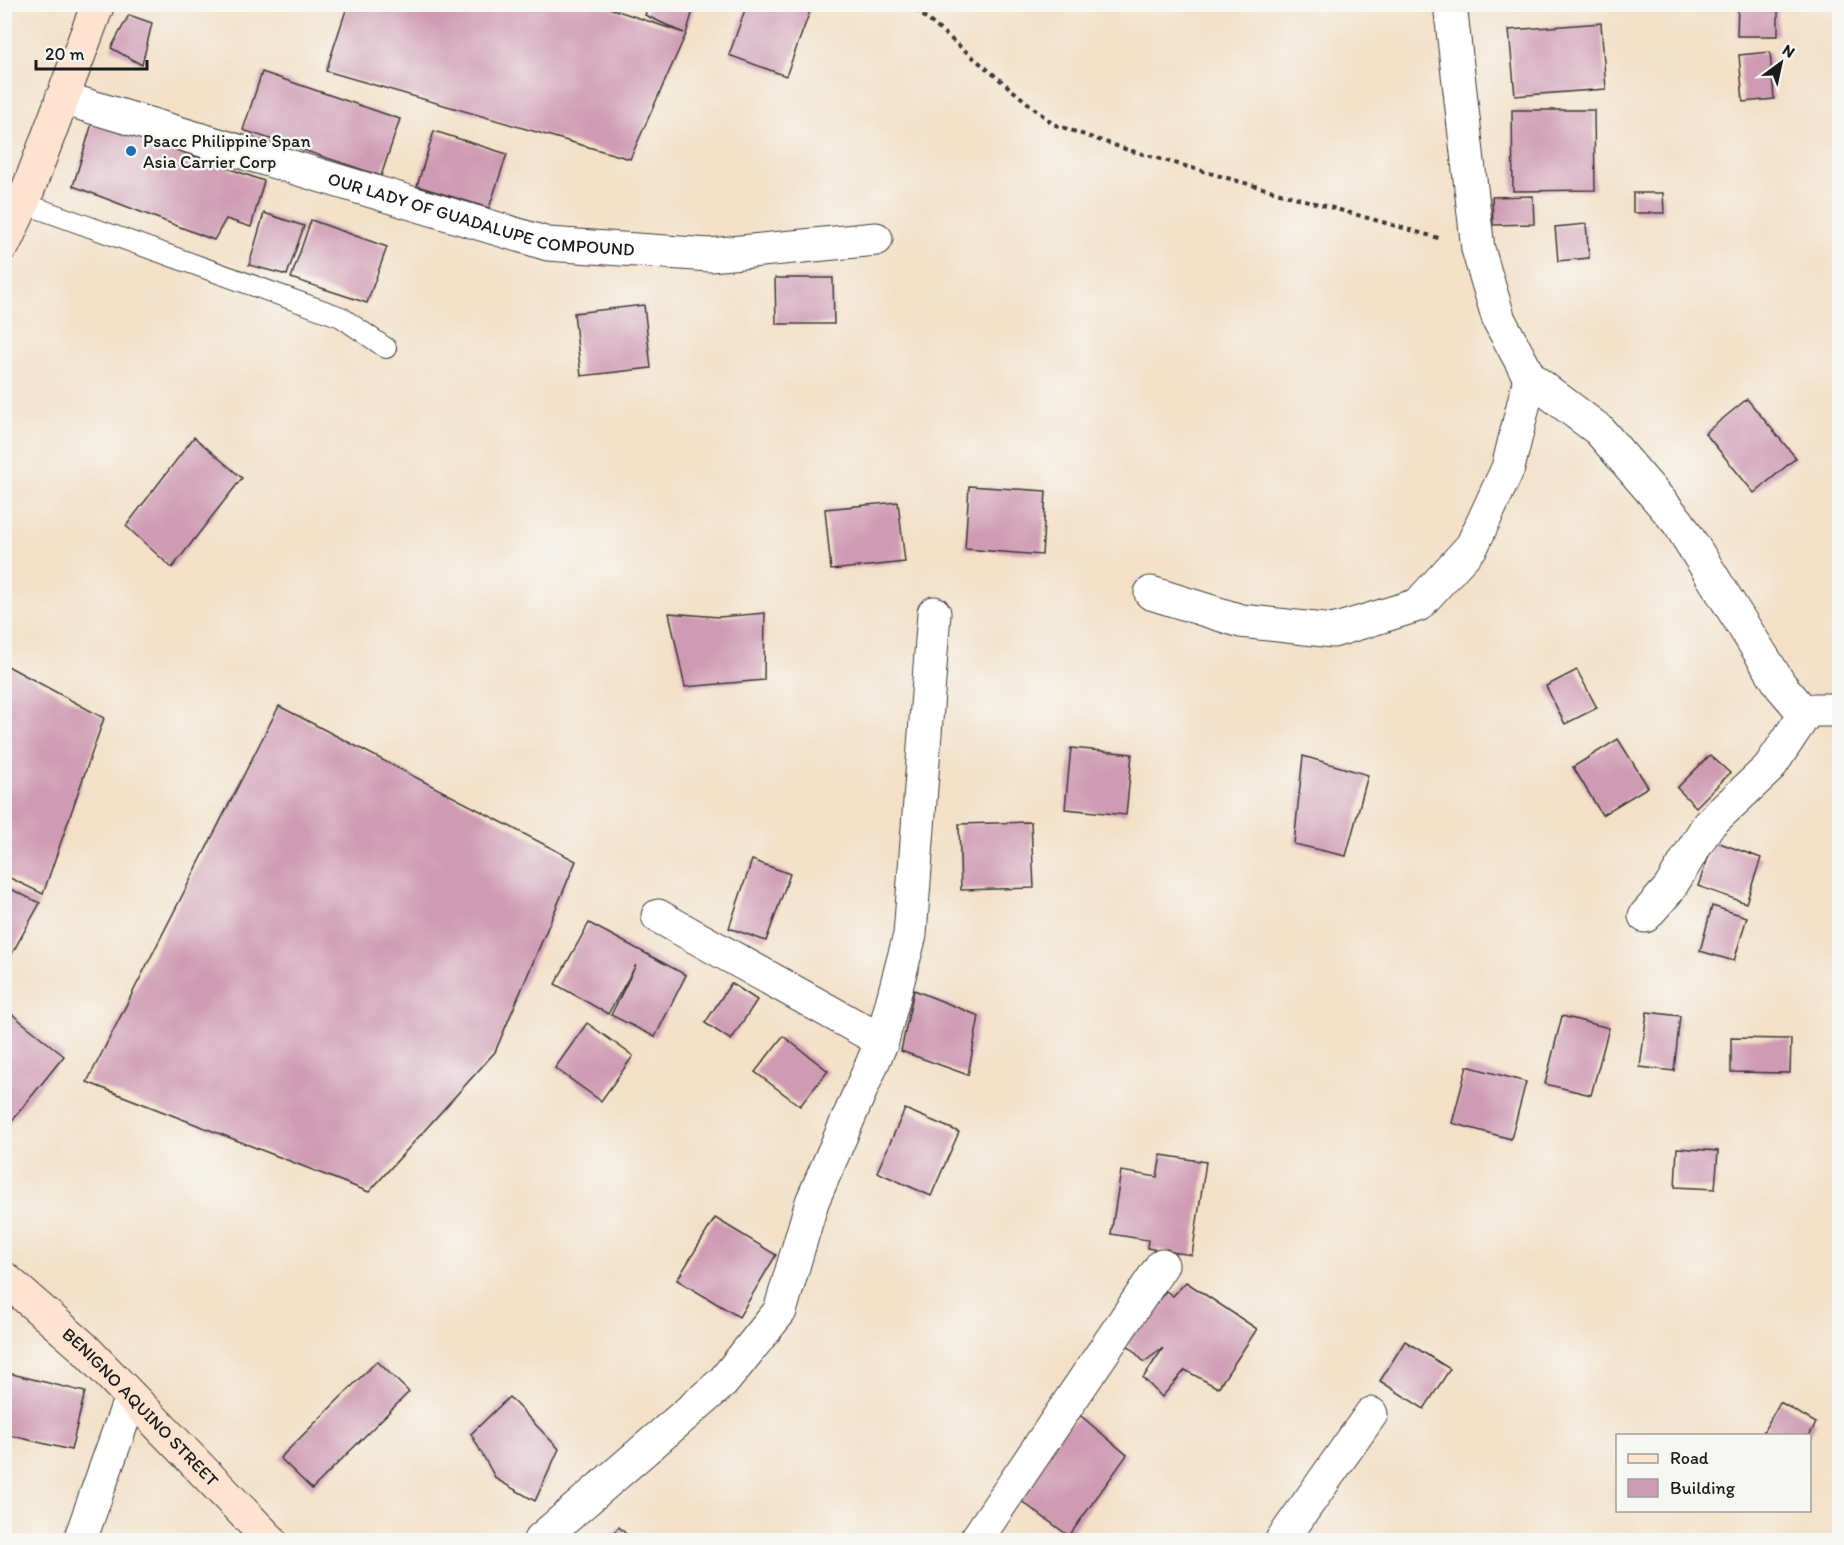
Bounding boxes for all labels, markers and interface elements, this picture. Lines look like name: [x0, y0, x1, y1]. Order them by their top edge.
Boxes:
scale bar: [36, 33, 147, 71]
north arrow: [1751, 33, 1811, 93]
text: N: [1779, 40, 1799, 62]
text: 20 m: [45, 43, 85, 65]
place label: Psacc Philippine Span Asia Carrier Corp: [143, 130, 311, 173]
marker: Psacc Philippine Span Asia Carrier Corp: [124, 144, 138, 158]
street label: OUR LADY OF GUADALUPE COMPOUND: [325, 167, 635, 261]
street label: BENIGNO AQUINO STREET: [58, 1323, 223, 1491]
legend: [1616, 1434, 1811, 1512]
text: Road: [1670, 1447, 1709, 1469]
text: Building: [1670, 1477, 1736, 1499]

